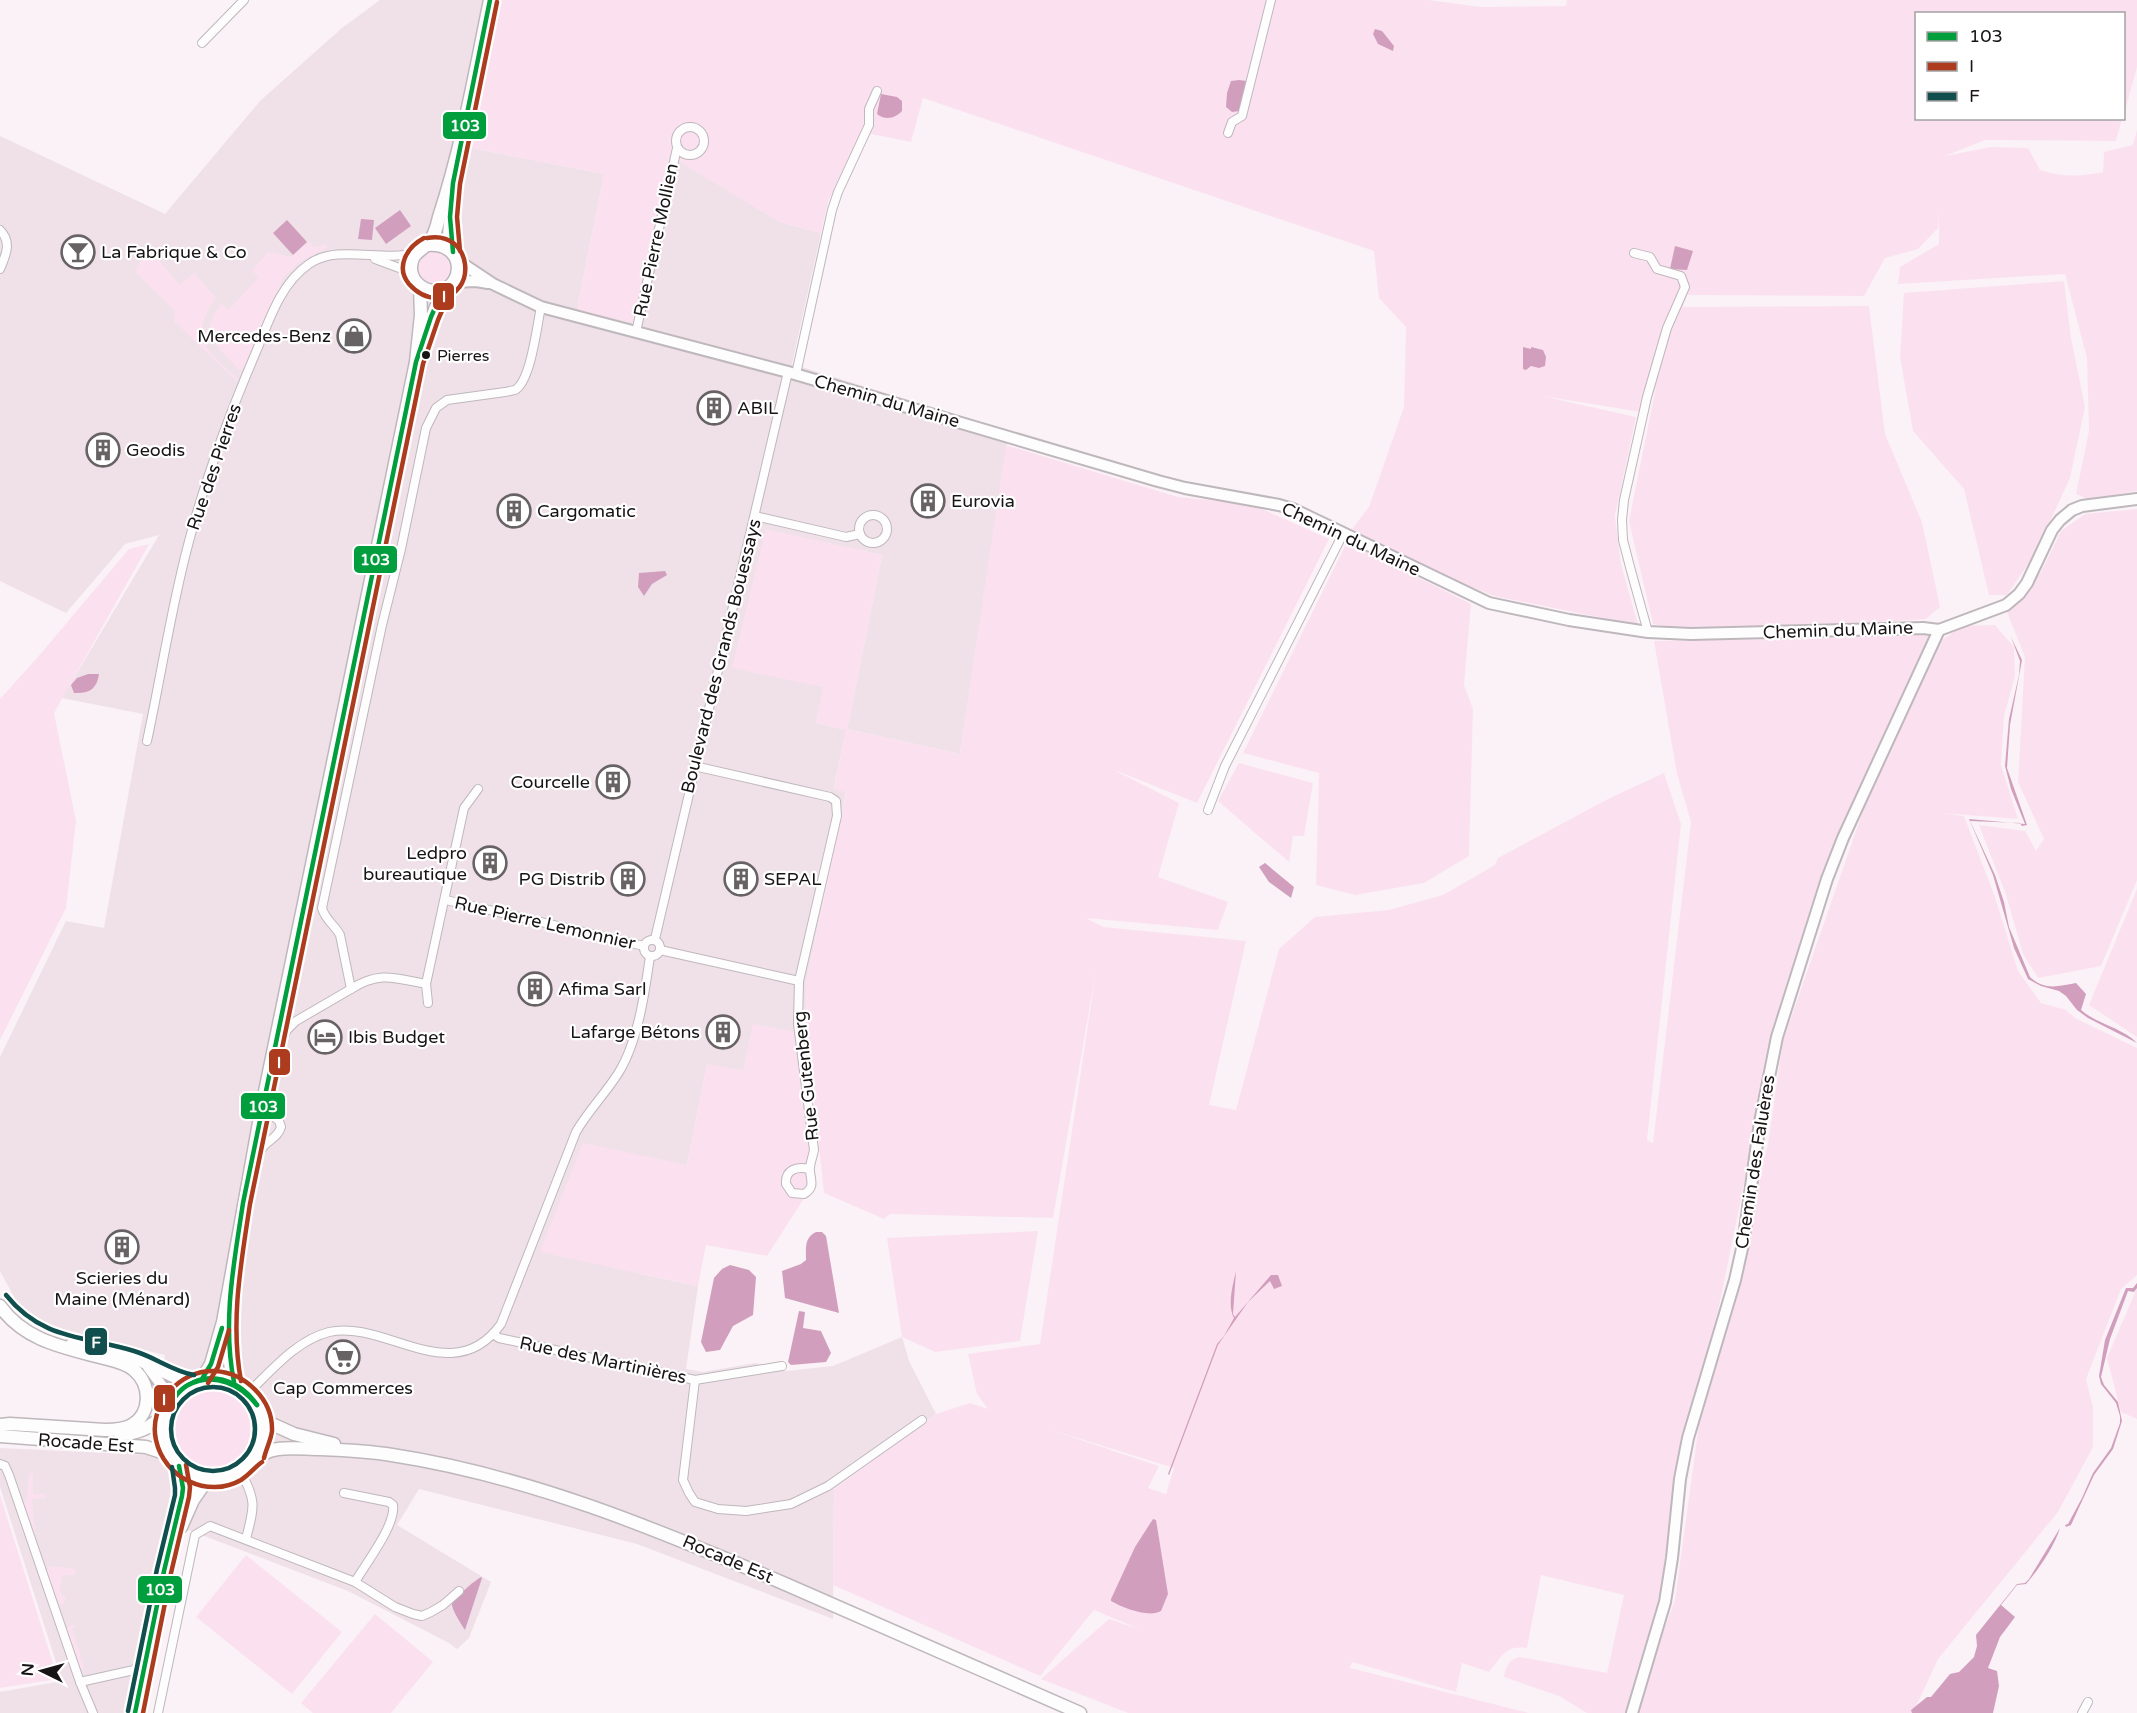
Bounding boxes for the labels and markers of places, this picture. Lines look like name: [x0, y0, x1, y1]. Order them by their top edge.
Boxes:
bar icon: La Fabrique & Co: [60, 234, 96, 270]
place label: La Fabrique & Co: [101, 241, 247, 263]
shop icon: Mercedes-Benz: [336, 318, 372, 354]
place label: Mercedes-Benz: [197, 325, 331, 347]
place label: Pierres: [437, 346, 489, 366]
marker: Pierres: [420, 349, 432, 361]
building icon: ABIL: [696, 390, 732, 426]
place label: ABIL: [737, 397, 779, 419]
building icon: Geodis: [85, 432, 121, 468]
place label: Geodis: [126, 439, 185, 461]
building icon: Eurovia: [910, 483, 946, 519]
place label: Eurovia: [951, 490, 1015, 512]
building icon: Cargomatic: [496, 493, 532, 529]
place label: Cargomatic: [537, 500, 636, 522]
building icon: Courcelle: [595, 764, 631, 800]
place label: Courcelle: [510, 771, 590, 793]
place label: Ledpro bureautique: [363, 842, 467, 885]
building icon: Ledpro bureautique: [472, 845, 508, 881]
building icon: PG Distrib: [610, 861, 646, 897]
building icon: SEPAL: [723, 861, 759, 897]
place label: PG Distrib: [519, 868, 605, 890]
place label: SEPAL: [764, 868, 822, 890]
building icon: Afima Sarl: [517, 971, 553, 1007]
place label: Afima Sarl: [558, 978, 646, 1000]
building icon: Lafarge Bétons: [705, 1014, 741, 1050]
hotel icon: Ibis Budget: [307, 1019, 343, 1055]
place label: Lafarge Bétons: [570, 1021, 700, 1043]
place label: Ibis Budget: [348, 1026, 445, 1048]
building icon: Scieries du Maine (Ménard): [104, 1229, 140, 1265]
place label: Scieries du Maine (Ménard): [54, 1267, 190, 1310]
supermarket icon: Cap Commerces: [325, 1339, 361, 1375]
place label: Cap Commerces: [273, 1377, 413, 1399]

